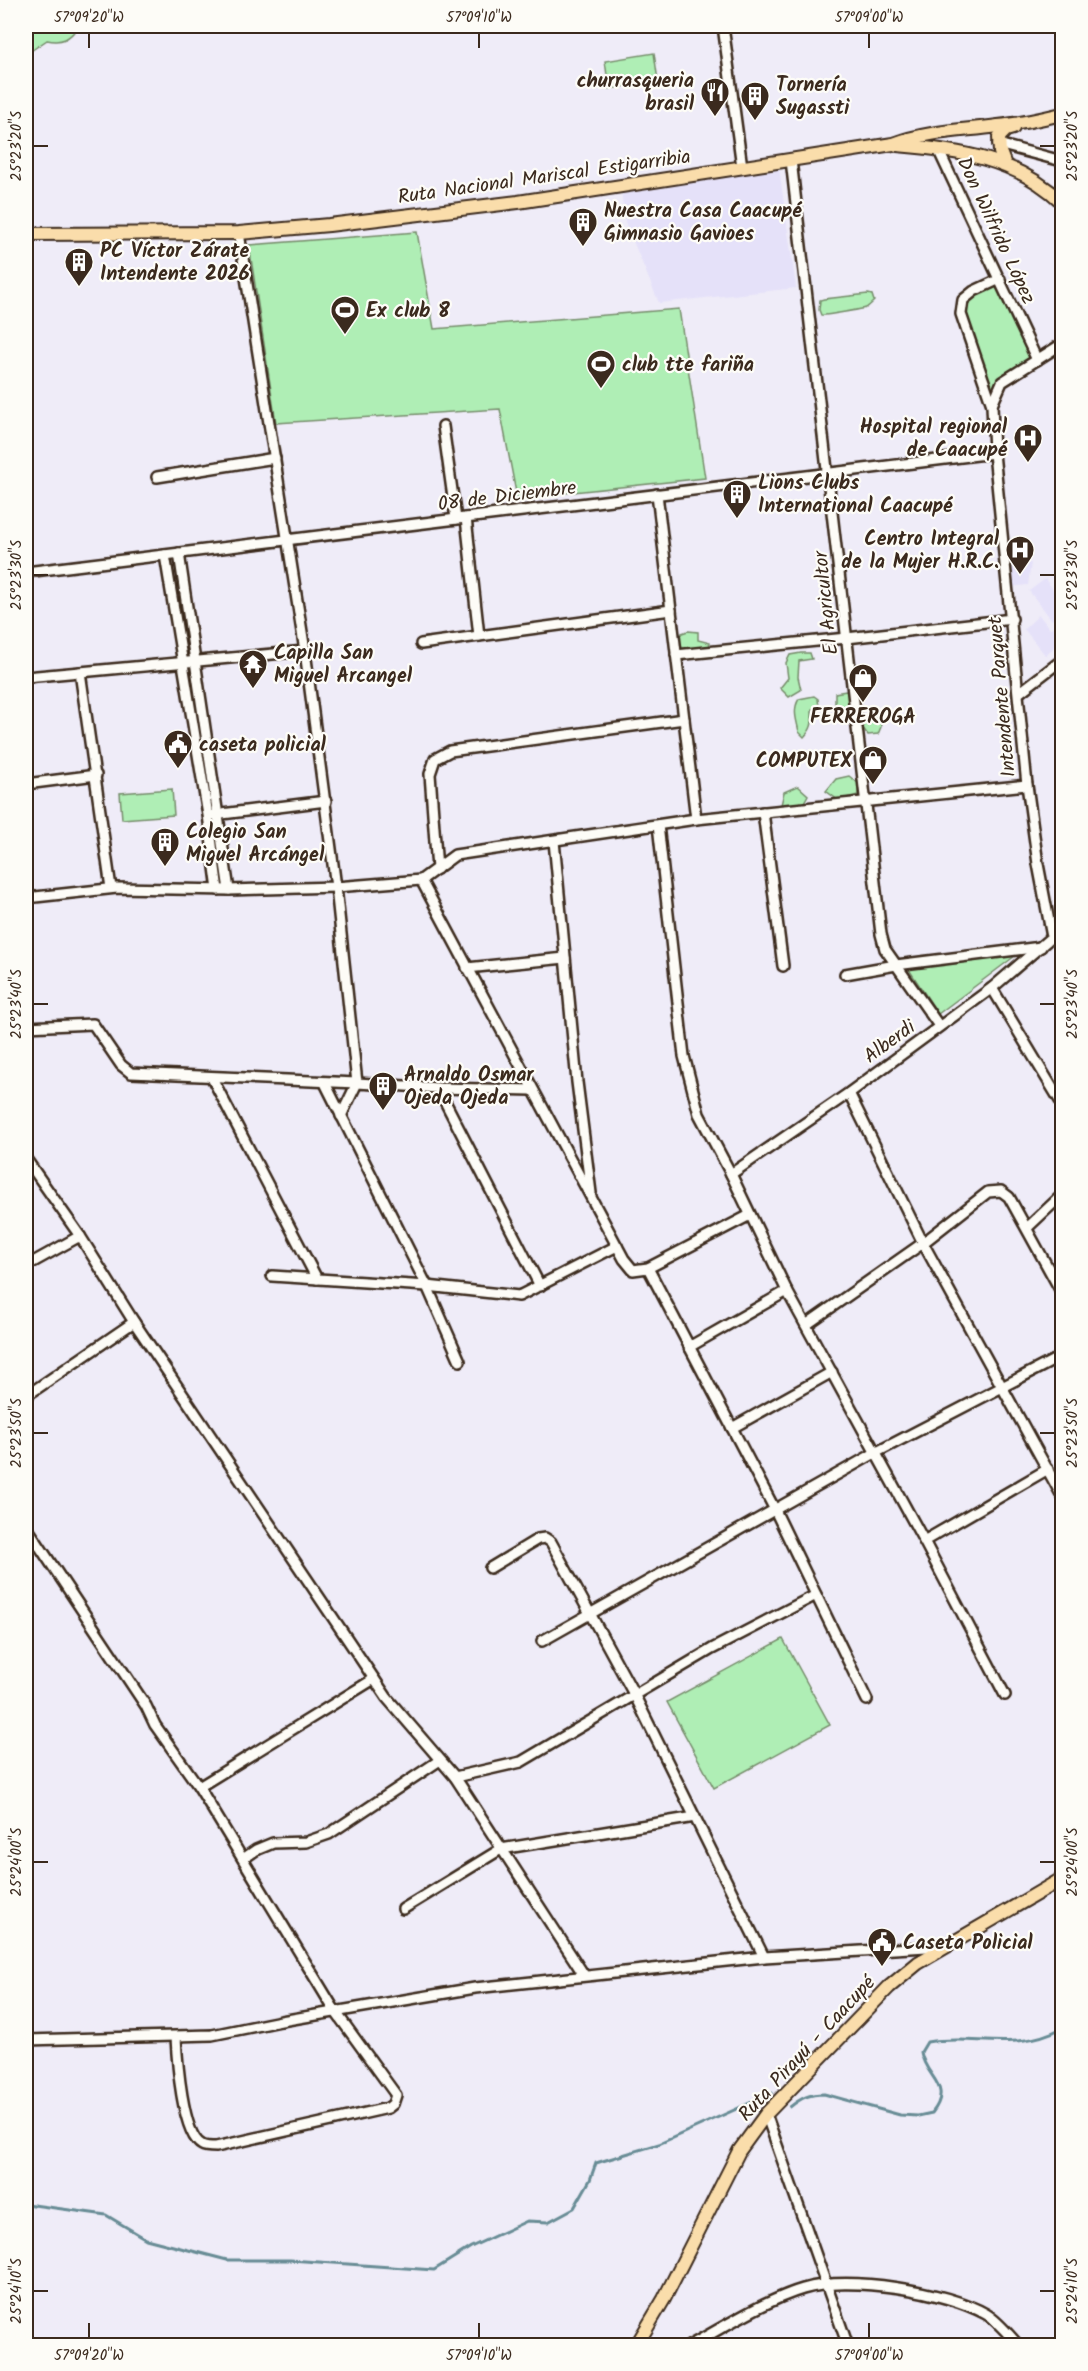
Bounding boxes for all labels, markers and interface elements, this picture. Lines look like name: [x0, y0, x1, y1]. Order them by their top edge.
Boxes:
text: 57°09'20"W: [54, 6, 124, 30]
text: 57°09'10"W: [446, 6, 512, 30]
text: 57°09'00"W: [835, 6, 904, 30]
place label: churrasqueria brasil: [577, 66, 695, 121]
place label: Tornería Sugassti: [776, 70, 850, 125]
restaurant icon: churrasqueria brasil: [699, 76, 731, 118]
building icon: Tornería Sugassti: [739, 80, 771, 122]
text: 25°23'20"S: [5, 111, 29, 181]
text: 25°23'20"S: [1061, 111, 1085, 181]
street label: Ruta Nacional Mariscal Estigarribia: [396, 142, 693, 214]
street label: Don Wilfrido López: [947, 152, 1043, 310]
place label: Nuestra Casa Caacupé Gimnasio Gavioes: [604, 196, 802, 251]
building icon: Nuestra Casa Caacupé Gimnasio Gavioes: [567, 206, 599, 248]
place label: PC Víctor Zárate Intendente 2026: [100, 236, 250, 291]
building icon: PC Víctor Zárate Intendente 2026: [63, 246, 95, 288]
sports icon: Ex club 8: [329, 294, 361, 336]
place label: Ex club 8: [366, 296, 450, 328]
sports icon: club tte fariña: [585, 348, 617, 390]
place label: club tte fariña: [622, 350, 754, 382]
place label: Hospital regional de Caacupé: [860, 412, 1008, 467]
hospital icon: Hospital regional de Caacupé: [1012, 422, 1044, 464]
place label: Lions Clubs International Caacupé: [758, 468, 953, 523]
street label: 08 de Diciembre: [436, 473, 578, 521]
building icon: Lions Clubs International Caacupé: [721, 478, 753, 520]
place label: Centro Integral de la Mujer H.R.C.: [841, 524, 1000, 579]
hospital icon: Centro Integral de la Mujer H.R.C.: [1004, 534, 1036, 576]
text: 25°23'30"S: [5, 540, 29, 610]
text: 25°23'30"S: [1061, 540, 1085, 610]
street label: El Agricultor: [805, 548, 848, 656]
street label: Intendente Parquet: [980, 615, 1026, 779]
place label: Capilla San Miguel Arcangel: [274, 638, 413, 693]
temple icon: Capilla San Miguel Arcangel: [237, 648, 269, 690]
shop icon: FERREROGA: [847, 662, 879, 704]
place label: FERREROGA: [810, 702, 916, 734]
public building icon: caseta policial: [162, 728, 194, 770]
place label: caseta policial: [199, 730, 327, 762]
shop icon: COMPUTEX: [857, 744, 889, 786]
place label: COMPUTEX: [756, 746, 853, 778]
place label: Colegio San Miguel Arcángel: [186, 817, 325, 872]
building icon: Colegio San Miguel Arcángel: [149, 826, 181, 868]
text: 25°23'40"S: [5, 969, 29, 1039]
text: 25°23'40"S: [1061, 969, 1085, 1039]
street label: Alberdi: [857, 1012, 924, 1073]
place label: Arnaldo Osmar Ojeda Ojeda: [404, 1060, 534, 1115]
building icon: Arnaldo Osmar Ojeda Ojeda: [367, 1070, 399, 1112]
text: 25°23'50"S: [5, 1398, 29, 1468]
text: 25°23'50"S: [1061, 1398, 1085, 1468]
text: 25°24'00"S: [5, 1828, 29, 1896]
text: 25°24'00"S: [1061, 1828, 1085, 1896]
public building icon: Caseta Policial: [866, 1926, 898, 1968]
place label: Caseta Policial: [903, 1928, 1033, 1960]
street label: Ruta Pirayú - Caacupé: [731, 1968, 885, 2130]
text: 25°24'10"S: [5, 2258, 29, 2324]
text: 25°24'10"S: [1061, 2258, 1085, 2324]
text: 57°09'20"W: [54, 2344, 124, 2368]
text: 57°09'10"W: [446, 2344, 512, 2368]
text: 57°09'00"W: [835, 2344, 904, 2368]

